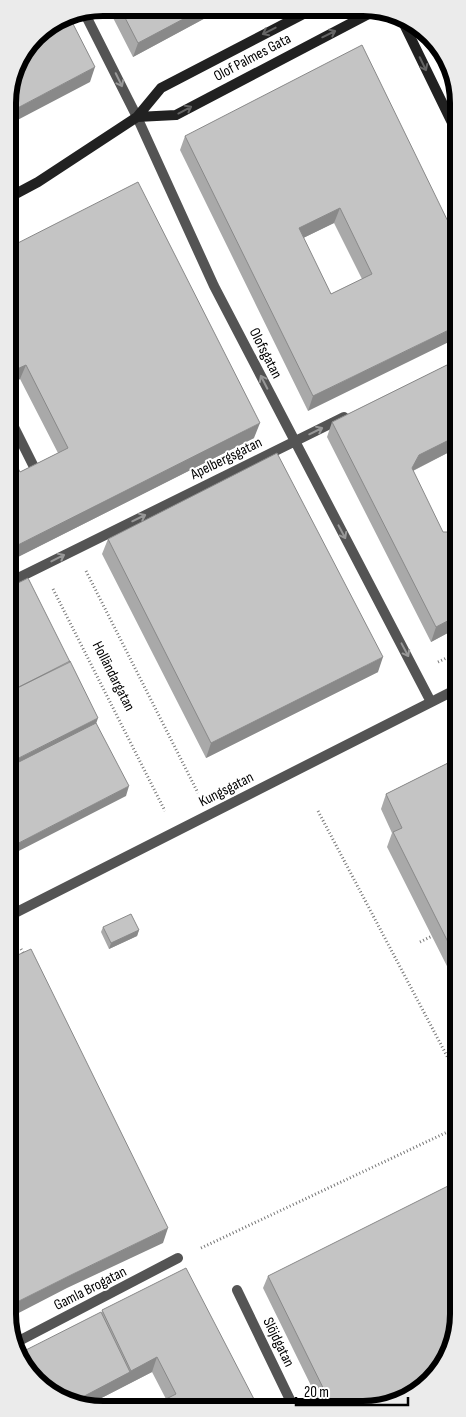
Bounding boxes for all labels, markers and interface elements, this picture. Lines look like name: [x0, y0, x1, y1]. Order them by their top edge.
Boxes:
one-way arrow: [262, 26, 277, 36]
street label: Olof Palmes Gata: [210, 29, 294, 86]
one-way arrow: [321, 29, 336, 39]
one-way arrow: [419, 56, 428, 71]
one-way arrow: [114, 73, 124, 88]
one-way arrow: [177, 105, 192, 115]
street label: Olofsgatan: [245, 325, 286, 382]
one-way arrow: [259, 375, 269, 390]
one-way arrow: [309, 426, 324, 436]
street label: Apelbergsgatan: [186, 433, 265, 484]
one-way arrow: [131, 513, 146, 522]
one-way arrow: [338, 524, 348, 539]
one-way arrow: [50, 553, 65, 562]
street label: Holländargatan: [88, 638, 139, 714]
one-way arrow: [400, 643, 410, 658]
street label: Kungsgatan: [196, 768, 257, 811]
street label: Gamla Brogatan: [51, 1262, 130, 1315]
street label: Slöjdgatan: [258, 1314, 299, 1370]
scale bar: [296, 1374, 408, 1406]
text: 20 m: [304, 1383, 329, 1402]

